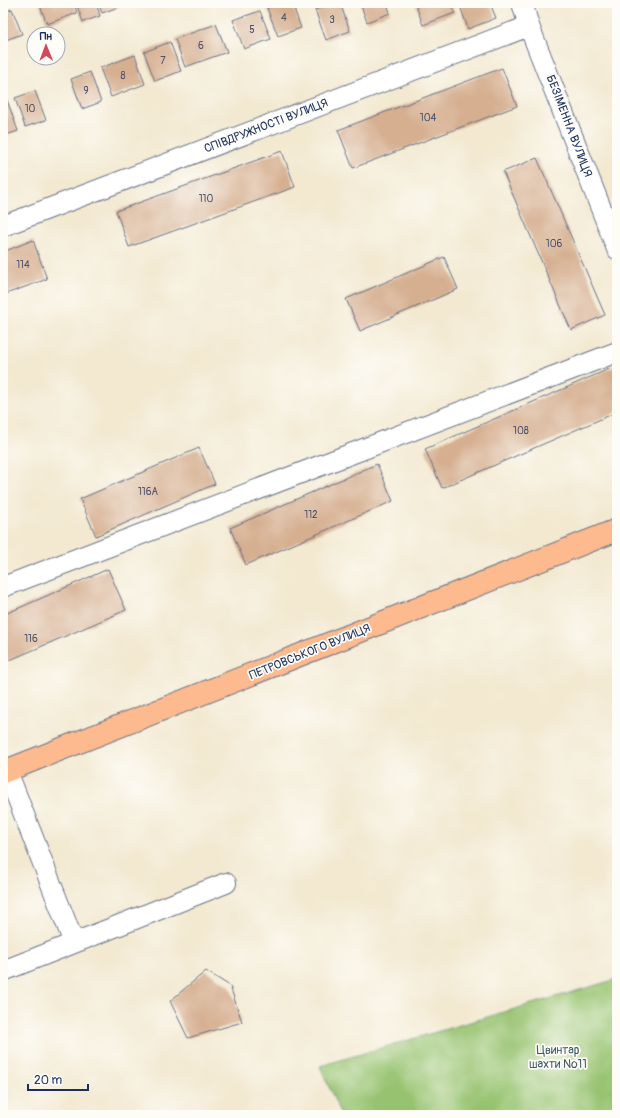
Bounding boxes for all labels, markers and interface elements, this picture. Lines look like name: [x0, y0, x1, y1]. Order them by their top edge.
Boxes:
house number: 4: [281, 12, 287, 24]
house number: 3: [329, 14, 335, 26]
house number: 5: [249, 24, 255, 36]
north arrow: [26, 26, 66, 66]
text: Пн: [40, 30, 52, 43]
house number: 6: [198, 40, 204, 52]
house number: 7: [160, 55, 166, 67]
house number: 8: [120, 70, 126, 82]
street label: БЕЗІМЕННА ВУЛИЦЯ: [543, 73, 595, 179]
house number: 9: [83, 85, 89, 97]
street label: СПІВДРУЖНОСТІ ВУЛИЦЯ: [202, 95, 330, 157]
house number: 10: [25, 103, 36, 115]
house number: 104: [420, 112, 436, 124]
house number: 110: [199, 193, 213, 205]
house number: 106: [546, 238, 562, 250]
house number: 114: [16, 259, 30, 271]
house number: 108: [513, 425, 529, 437]
house number: 116А: [138, 486, 159, 498]
house number: 112: [304, 509, 318, 521]
street label: ПЕТРОВСЬКОГО ВУЛИЦЯ: [247, 621, 373, 683]
house number: 116: [24, 633, 38, 645]
park label: Цвинтар шахти №11: [529, 1043, 587, 1072]
scale bar: [28, 1066, 88, 1092]
text: 20 m: [34, 1073, 63, 1088]

